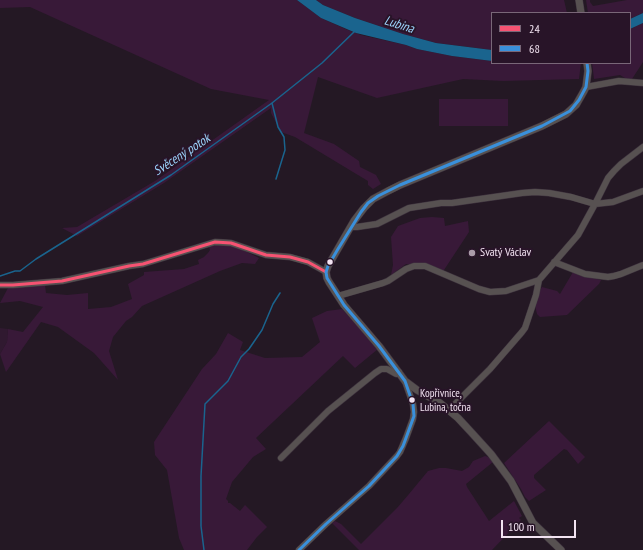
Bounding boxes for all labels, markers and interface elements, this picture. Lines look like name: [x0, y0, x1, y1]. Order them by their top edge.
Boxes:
legend: [491, 12, 631, 64]
water label: Lubina: [382, 13, 416, 37]
text: 24: [529, 21, 540, 36]
text: 68: [529, 41, 540, 56]
water label: Svěcený potok: [151, 131, 213, 179]
place label: Svatý Václav: [480, 246, 531, 260]
marker: Svatý Václav: [467, 248, 477, 258]
unlabelled marker: [325, 257, 335, 267]
place label: Kopřivnice, Lubina, točna: [420, 387, 471, 413]
marker: Kopřivnice, Lubina, točna: [407, 395, 417, 405]
scale bar: [503, 512, 578, 538]
text: 100 m: [508, 519, 535, 534]

